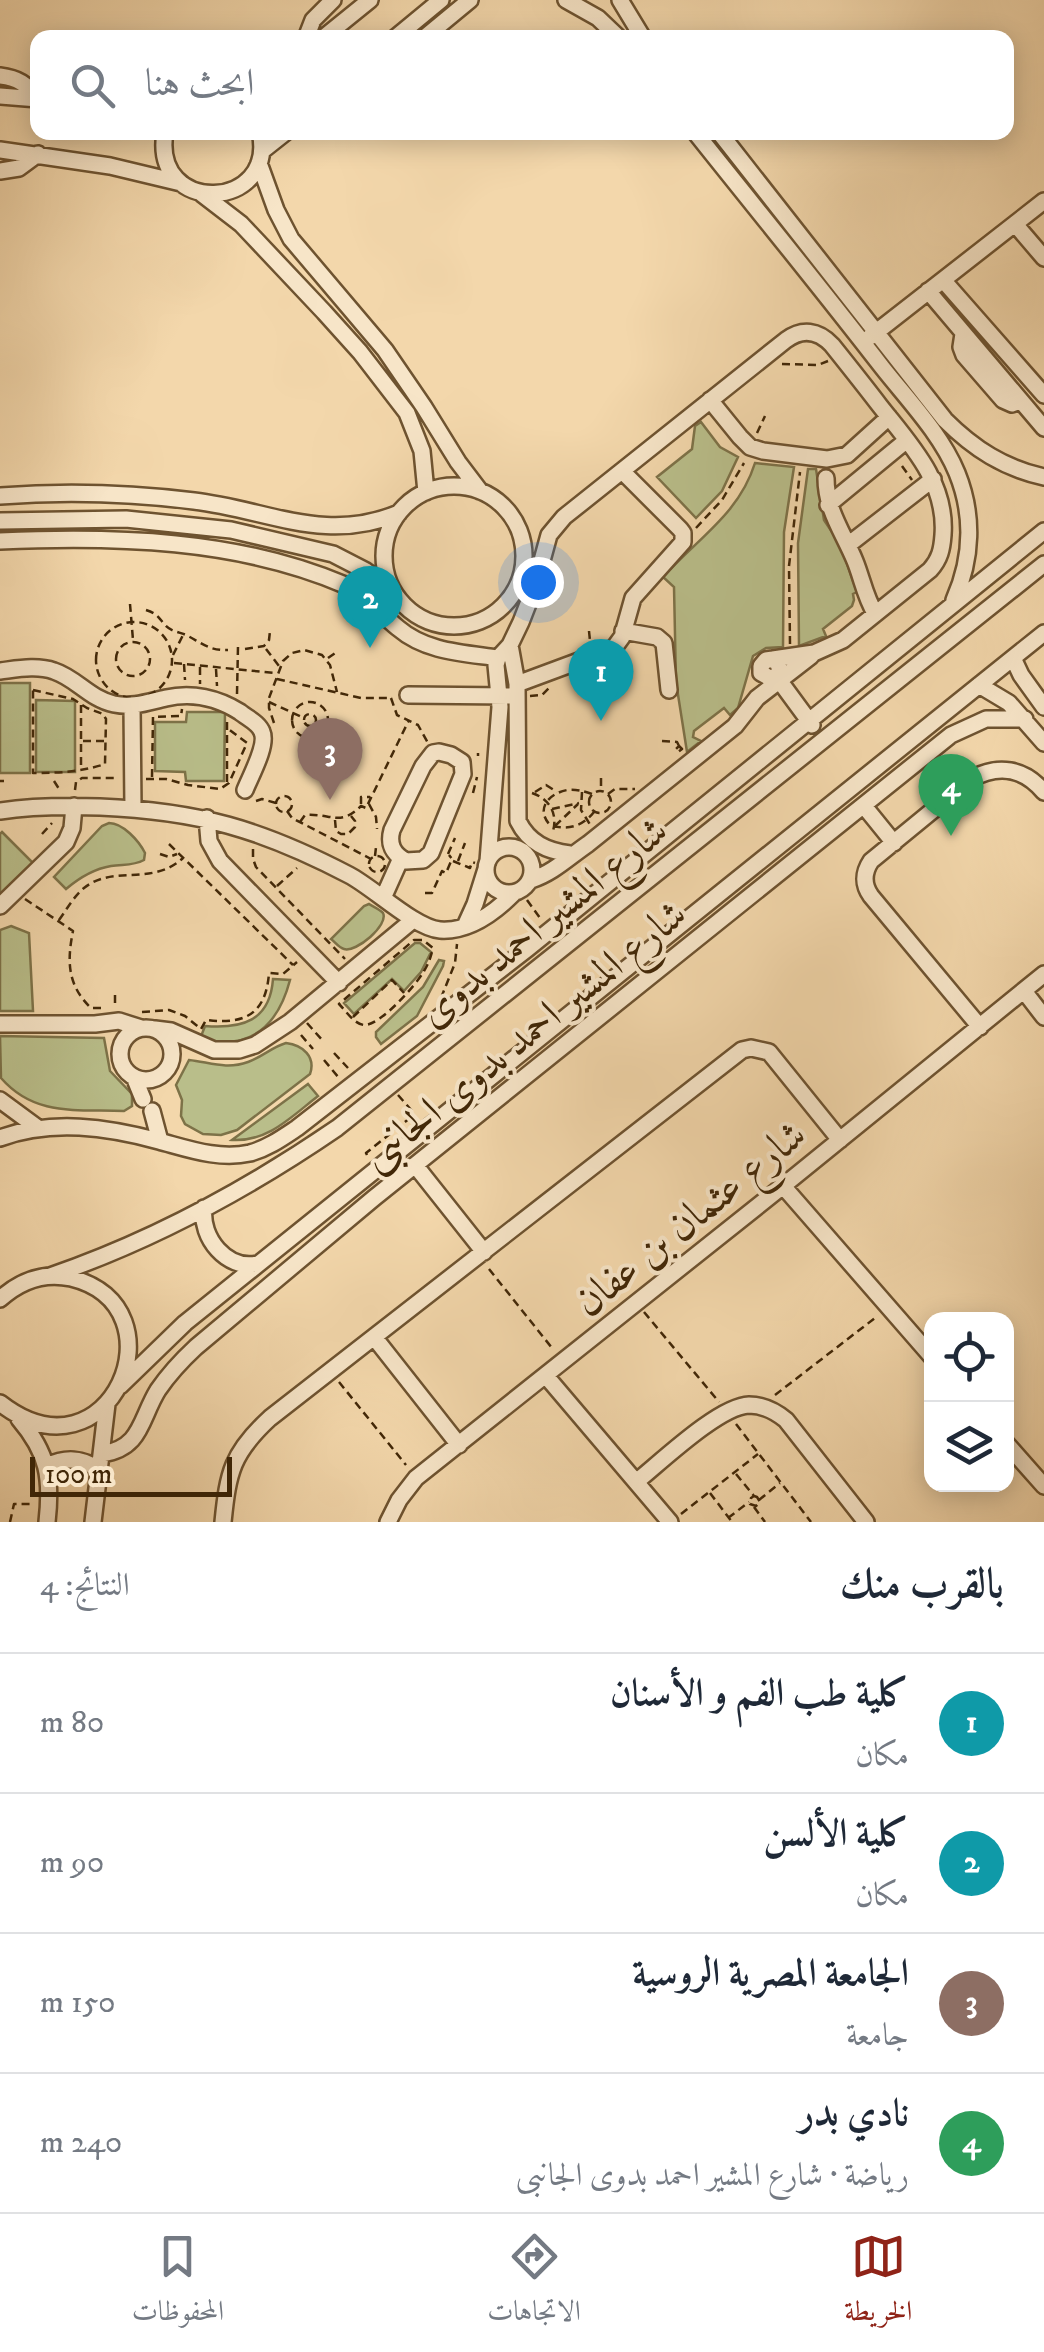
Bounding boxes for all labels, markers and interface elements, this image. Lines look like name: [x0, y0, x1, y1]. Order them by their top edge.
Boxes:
search box: [30, 30, 1014, 140]
icon: search: [65, 58, 120, 113]
text: ابحث هنا: [145, 60, 255, 108]
your location: [513, 557, 564, 608]
pin: 2: [338, 566, 402, 648]
pin: 1: [568, 638, 634, 721]
pin: 3: [298, 718, 362, 800]
pin: 4: [918, 754, 984, 836]
street label: شارع المشير احمد بدوى: [408, 806, 684, 1044]
street label: شارع المشير احمد بدوى الجانبى: [352, 889, 702, 1189]
street label: شارع عثمان بن عفان: [564, 1110, 822, 1334]
map controls: [924, 1312, 1014, 1492]
button: locate: [924, 1312, 1014, 1402]
button: layers: [924, 1402, 1014, 1492]
scale bar: [30, 1452, 232, 1496]
text: 100 m: [45, 1457, 112, 1492]
text: بالقرب منك: [840, 1559, 1004, 1611]
text: النتائج: 4: [40, 1566, 130, 1606]
text: كلية طب الفم و الأسنان: [610, 1670, 909, 1718]
text: 80 m: [40, 1703, 104, 1743]
text: 1: [966, 1703, 977, 1743]
text: مكان: [855, 1736, 909, 1776]
text: كلية الألسن: [763, 1810, 909, 1858]
text: 90 m: [40, 1843, 104, 1883]
text: 2: [964, 1843, 979, 1883]
text: مكان: [855, 1876, 909, 1916]
text: الجامعة المصرية الروسية: [632, 1950, 909, 1998]
text: 150 m: [40, 1983, 116, 2023]
text: 3: [966, 1983, 977, 2023]
text: جامعة: [846, 2016, 909, 2056]
text: نادي بدر: [799, 2090, 909, 2138]
text: 240 m: [40, 2123, 122, 2163]
text: 4: [962, 2123, 981, 2163]
text: رياضة · شارع المشير احمد بدوى الجانبى: [516, 2156, 909, 2196]
tab: المحفوظات: [132, 2229, 224, 2338]
tab: الاتجاهات: [487, 2229, 581, 2338]
tab: الخريطة: [844, 2229, 912, 2338]

